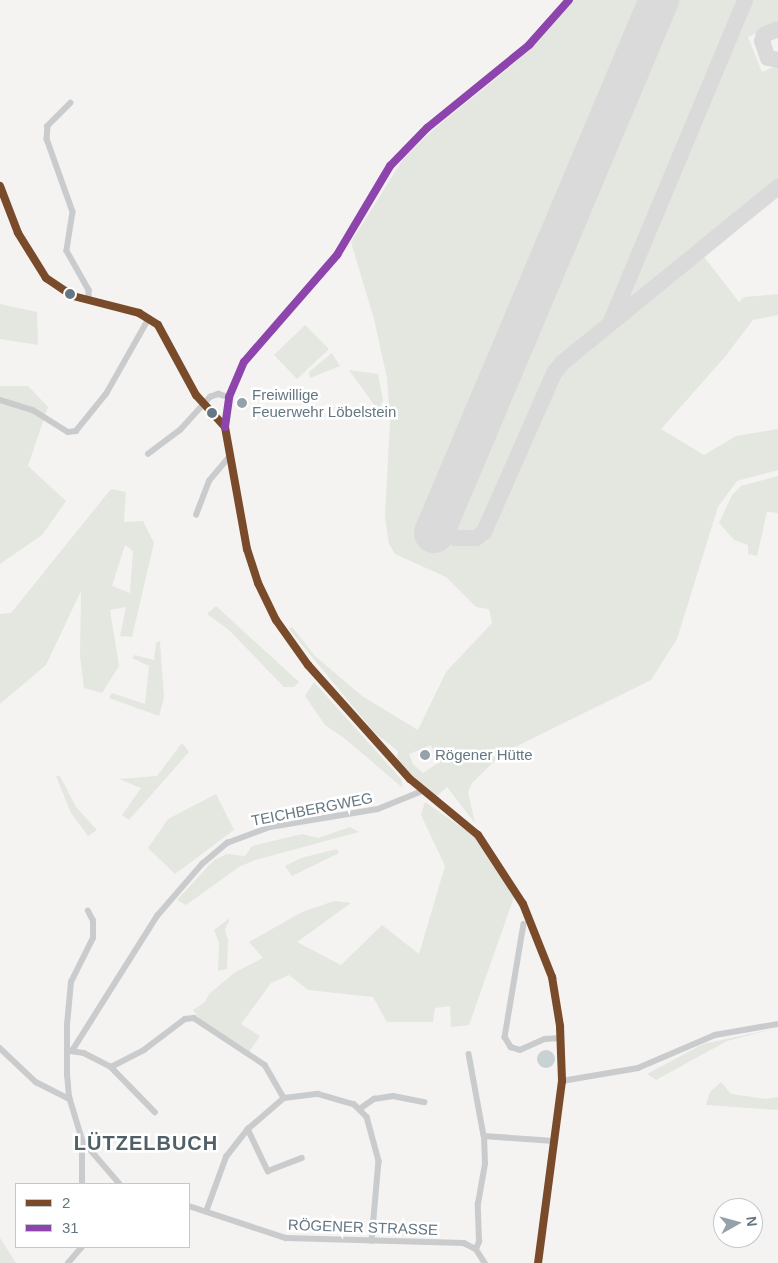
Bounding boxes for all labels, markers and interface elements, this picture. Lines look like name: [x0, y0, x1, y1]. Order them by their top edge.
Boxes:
unlabelled marker: [65, 289, 75, 299]
place label: Freiwillige Feuerwehr Löbelstein: [252, 385, 396, 420]
marker: Freiwillige Feuerwehr Löbelstein: [236, 397, 248, 409]
unlabelled marker: [207, 408, 217, 418]
place label: Rögener Hütte: [435, 746, 533, 764]
marker: Rögener Hütte: [419, 749, 431, 761]
street label: TEICHBERGWEG: [250, 788, 374, 830]
district label: LÜTZELBUCH: [73, 1131, 219, 1155]
legend: [15, 1183, 190, 1248]
text: 2: [62, 1194, 70, 1211]
north arrow: [713, 1198, 763, 1248]
street label: RÖGENER STRASSE: [288, 1215, 438, 1239]
text: N: [743, 1215, 760, 1227]
text: 31: [62, 1219, 79, 1236]

